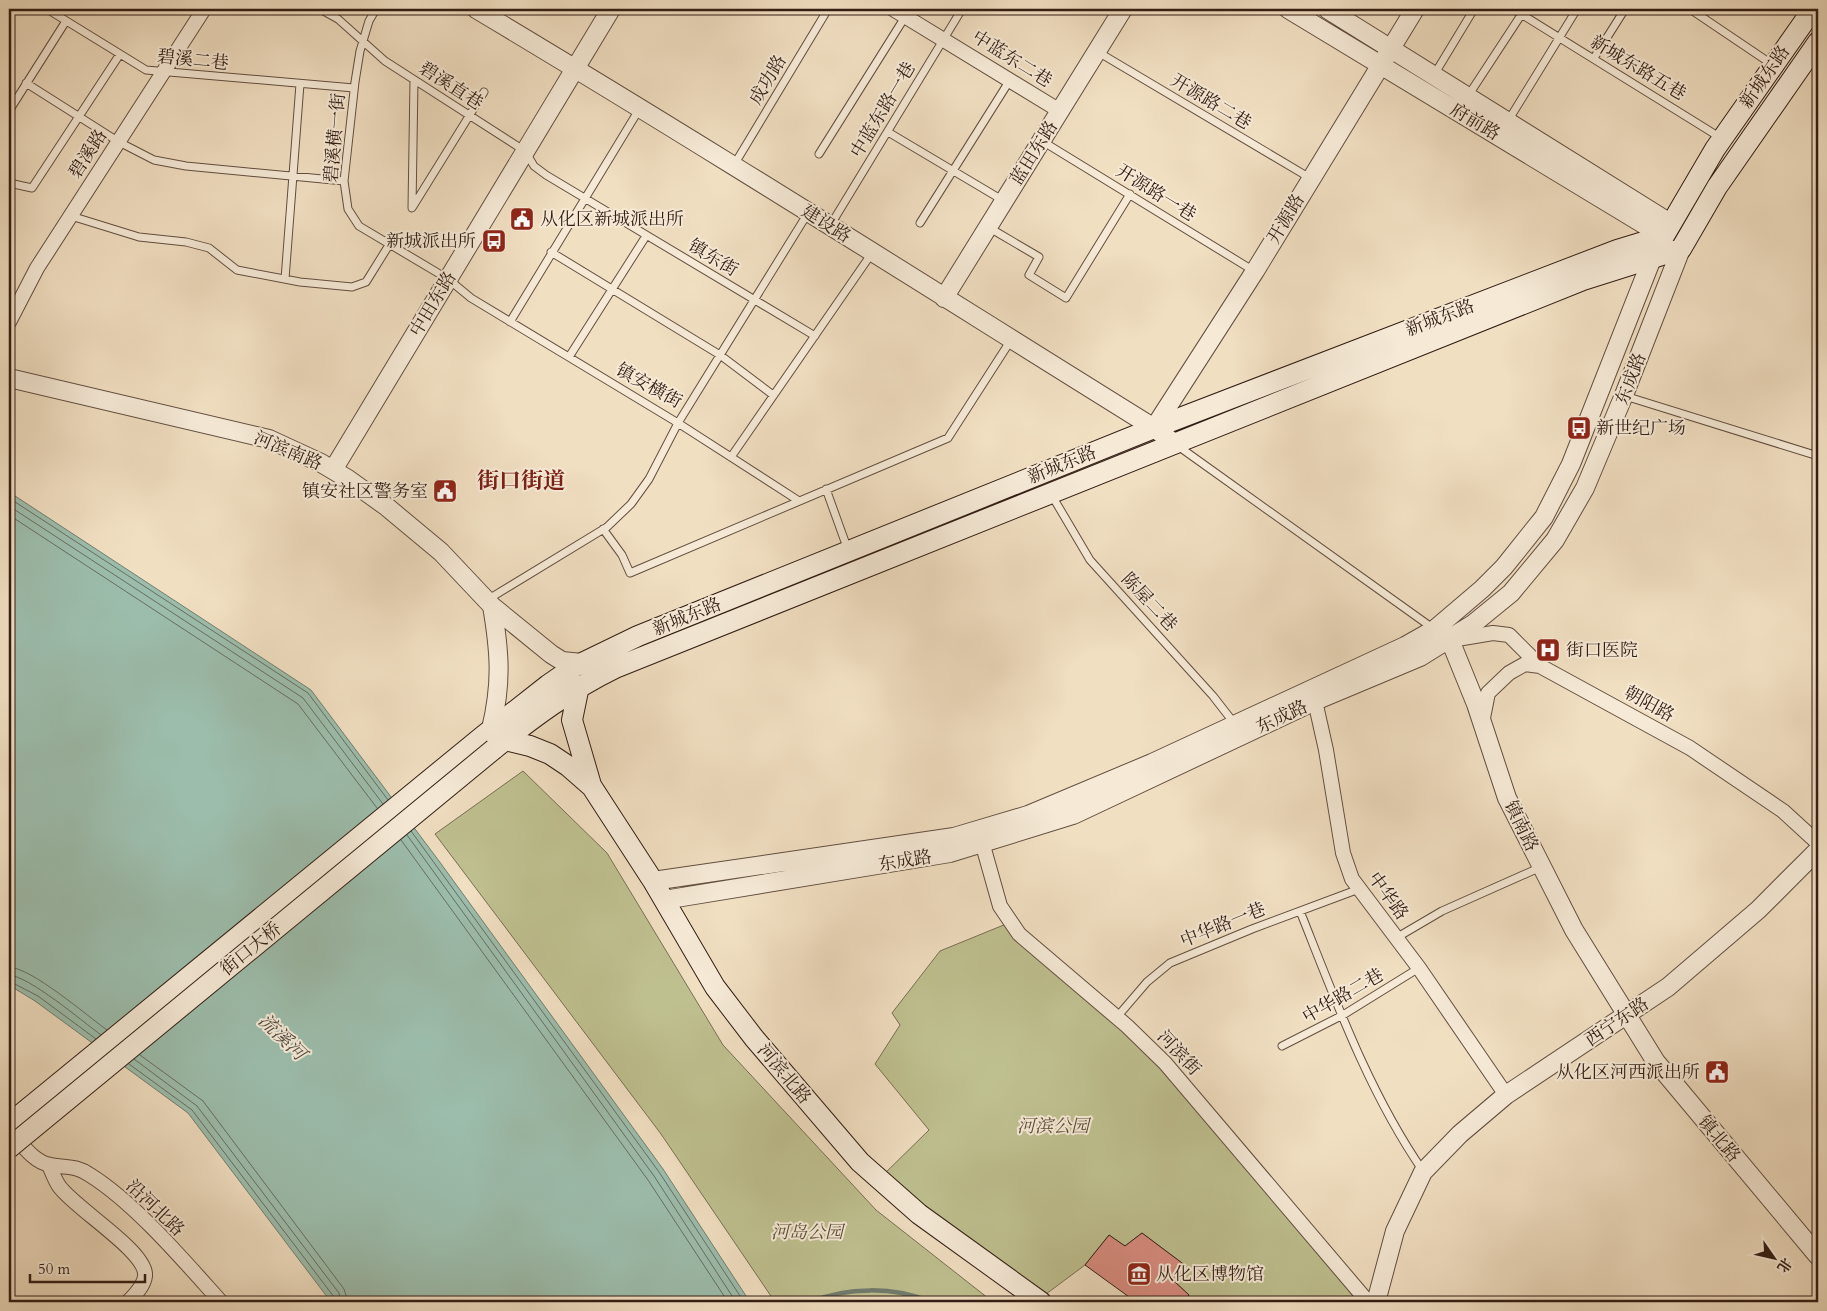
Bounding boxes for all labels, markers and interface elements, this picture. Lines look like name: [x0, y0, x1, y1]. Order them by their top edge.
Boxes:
street label: 中蓝东二巷: [967, 25, 1057, 93]
street label: 新城东路五巷: [1585, 29, 1691, 107]
street label: 新城东路: [1734, 40, 1796, 114]
street label: 碧溪二巷: [156, 44, 230, 76]
street label: 成功路: [743, 50, 793, 110]
street label: 碧溪直巷: [414, 56, 488, 116]
street label: 中蓝东路一巷: [844, 57, 922, 163]
street label: 开源路二巷: [1166, 68, 1256, 136]
street label: 碧溪横一街: [319, 92, 351, 184]
street label: 府前路: [1445, 97, 1505, 147]
street label: 蓝田东路: [1004, 116, 1064, 190]
street label: 碧溪路: [63, 125, 113, 183]
street label: 开源路一巷: [1111, 159, 1201, 227]
street label: 开源路: [1261, 189, 1311, 249]
street label: 建设路: [796, 199, 856, 249]
public building icon: 从化区新城派出所: [509, 206, 535, 232]
place label: 从化区新城派出所: [540, 207, 684, 232]
bus stop icon: 新城派出所: [481, 228, 507, 254]
place label: 新城派出所: [386, 229, 476, 254]
street label: 镇东街: [683, 233, 743, 283]
street label: 中田东路: [404, 267, 462, 341]
street label: 新城东路: [1402, 293, 1478, 343]
street label: 东成路: [1610, 349, 1652, 409]
street label: 镇安横街: [611, 358, 687, 414]
bus stop icon: 新世纪广场: [1566, 415, 1592, 441]
place label: 新世纪广场: [1596, 416, 1686, 441]
street label: 河滨南路: [250, 425, 326, 477]
street label: 新城东路: [1024, 440, 1100, 490]
district label: 街口街道: [477, 466, 565, 496]
public building icon: 镇安社区警务室: [432, 478, 458, 504]
place label: 镇安社区警务室: [302, 479, 428, 504]
street label: 陈屋二巷: [1115, 567, 1183, 637]
street label: 新城东路: [649, 592, 725, 642]
hospital icon: 街口医院: [1535, 637, 1561, 663]
place label: 街口医院: [1566, 638, 1638, 663]
street label: 朝阳路: [1619, 680, 1679, 728]
street label: 东成路: [1252, 694, 1312, 740]
street label: 镇南路: [1498, 796, 1544, 856]
street label: 东成路: [876, 844, 934, 878]
street label: 中华路: [1362, 867, 1414, 925]
street label: 中华路一巷: [1177, 897, 1269, 953]
street label: 街口大桥: [215, 917, 287, 981]
street label: 中华路二巷: [1298, 963, 1388, 1029]
street label: 西宁东路: [1580, 992, 1654, 1052]
water label: 流溪河: [252, 1008, 314, 1068]
street label: 河滨街: [1151, 1025, 1207, 1081]
street label: 河滨北路: [751, 1038, 817, 1110]
public building icon: 从化区河西派出所: [1704, 1059, 1730, 1085]
place label: 从化区河西派出所: [1556, 1060, 1700, 1085]
street label: 镇北路: [1692, 1110, 1746, 1168]
park label: 河滨公园: [1017, 1114, 1092, 1139]
street label: 沿河北路: [120, 1174, 190, 1242]
park label: 河岛公园: [771, 1220, 846, 1245]
north arrow: [1750, 1234, 1800, 1284]
scale bar: [30, 1251, 145, 1283]
text: 北: [1773, 1254, 1796, 1276]
text: 50 m: [38, 1259, 70, 1279]
museum icon: 从化区博物馆: [1126, 1261, 1152, 1287]
place label: 从化区博物馆: [1156, 1262, 1264, 1287]

